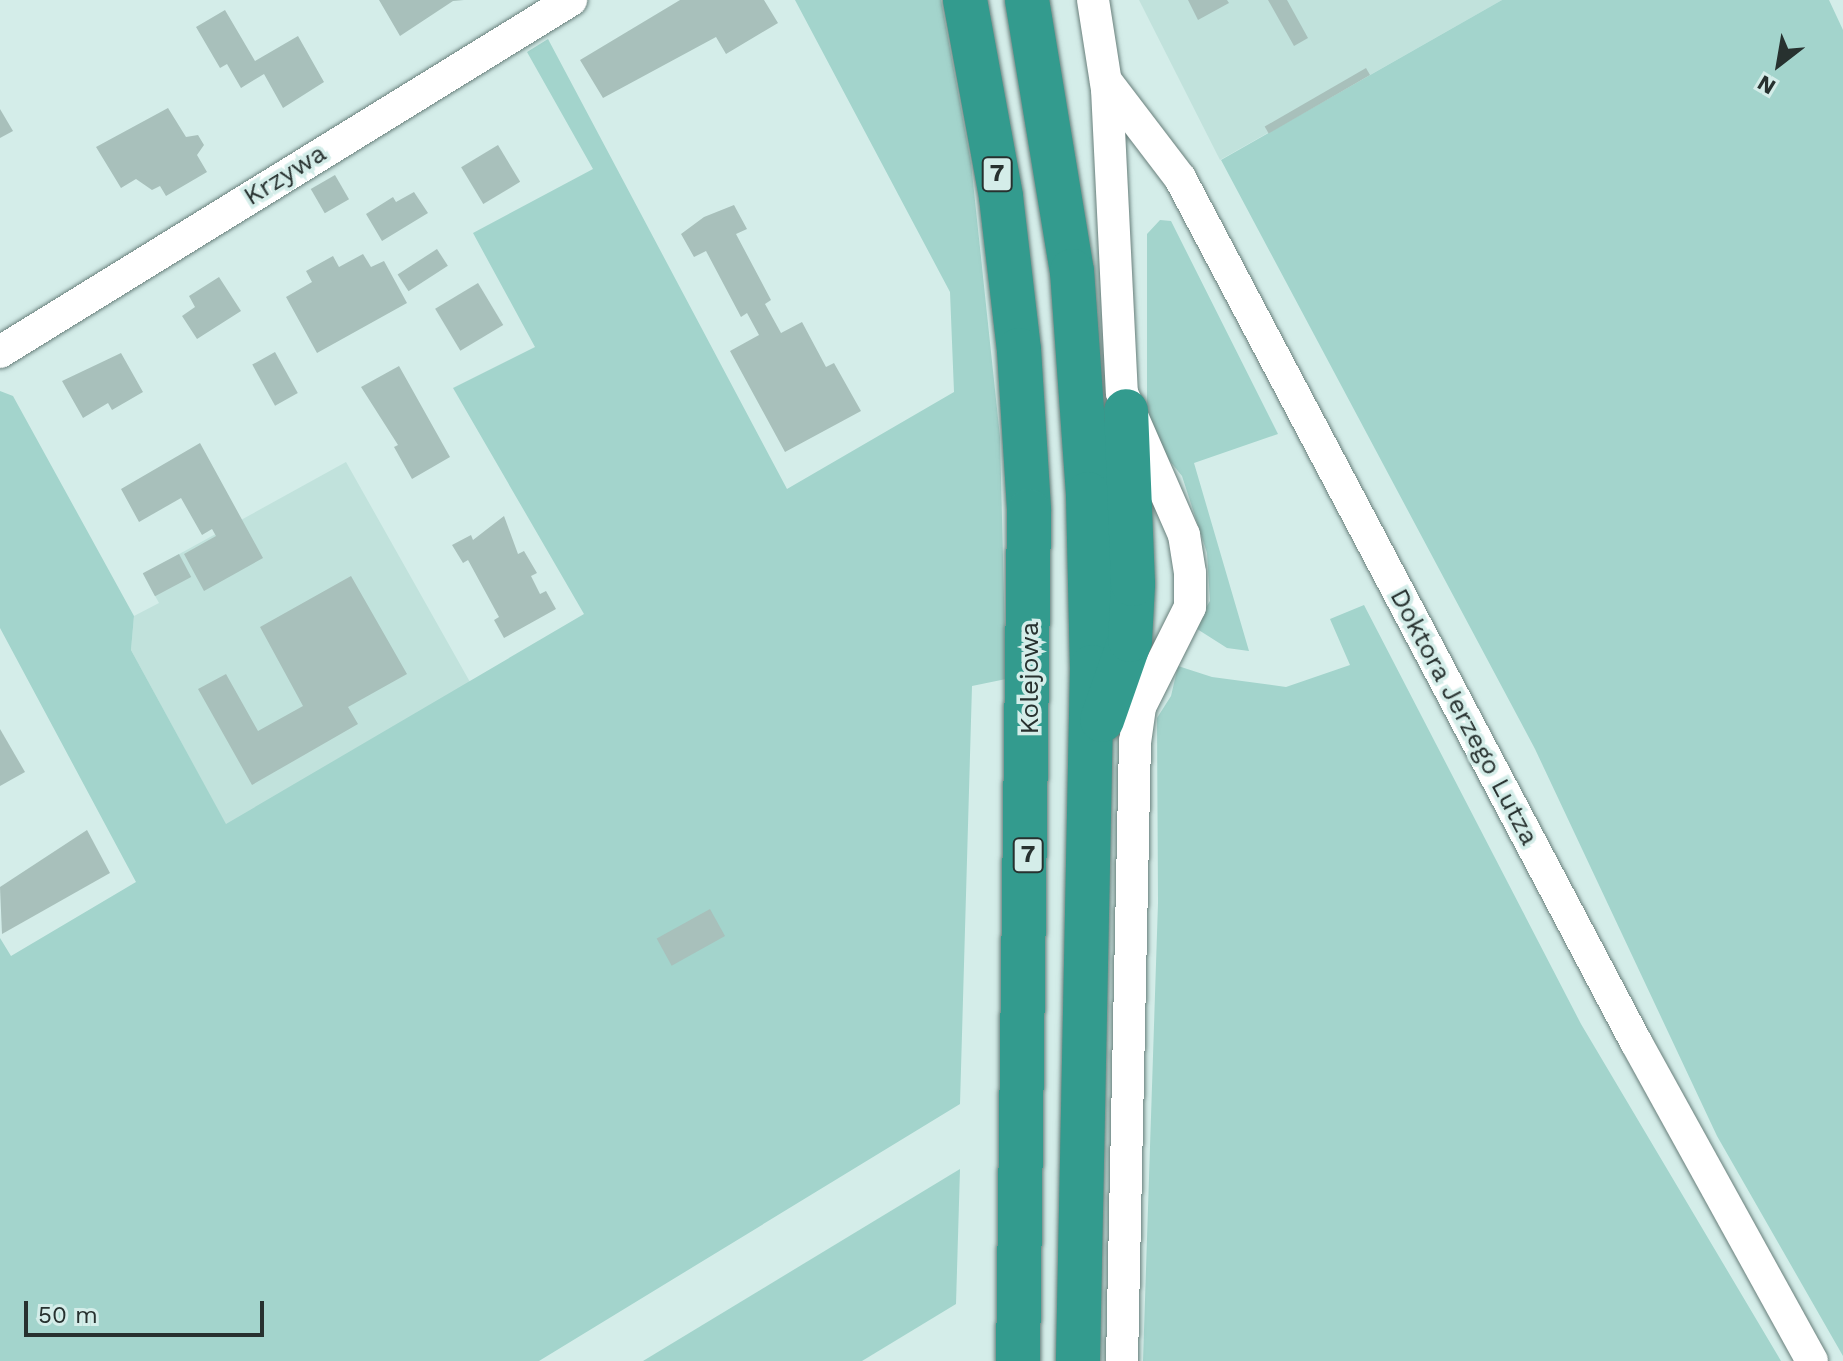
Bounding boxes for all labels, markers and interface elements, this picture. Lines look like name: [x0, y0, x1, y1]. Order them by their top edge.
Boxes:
north arrow: [1739, 24, 1819, 104]
text: N: [1753, 70, 1780, 100]
street label: Krzywa: [238, 138, 332, 212]
road number: 7: [981, 154, 1013, 194]
street label: Doktora Jerzego Lutza: [1383, 583, 1545, 851]
street label: Kolejowa: [1014, 622, 1046, 734]
road number: 7: [1012, 835, 1044, 875]
scale bar: [28, 1285, 268, 1335]
text: 50 m: [38, 1301, 98, 1329]

